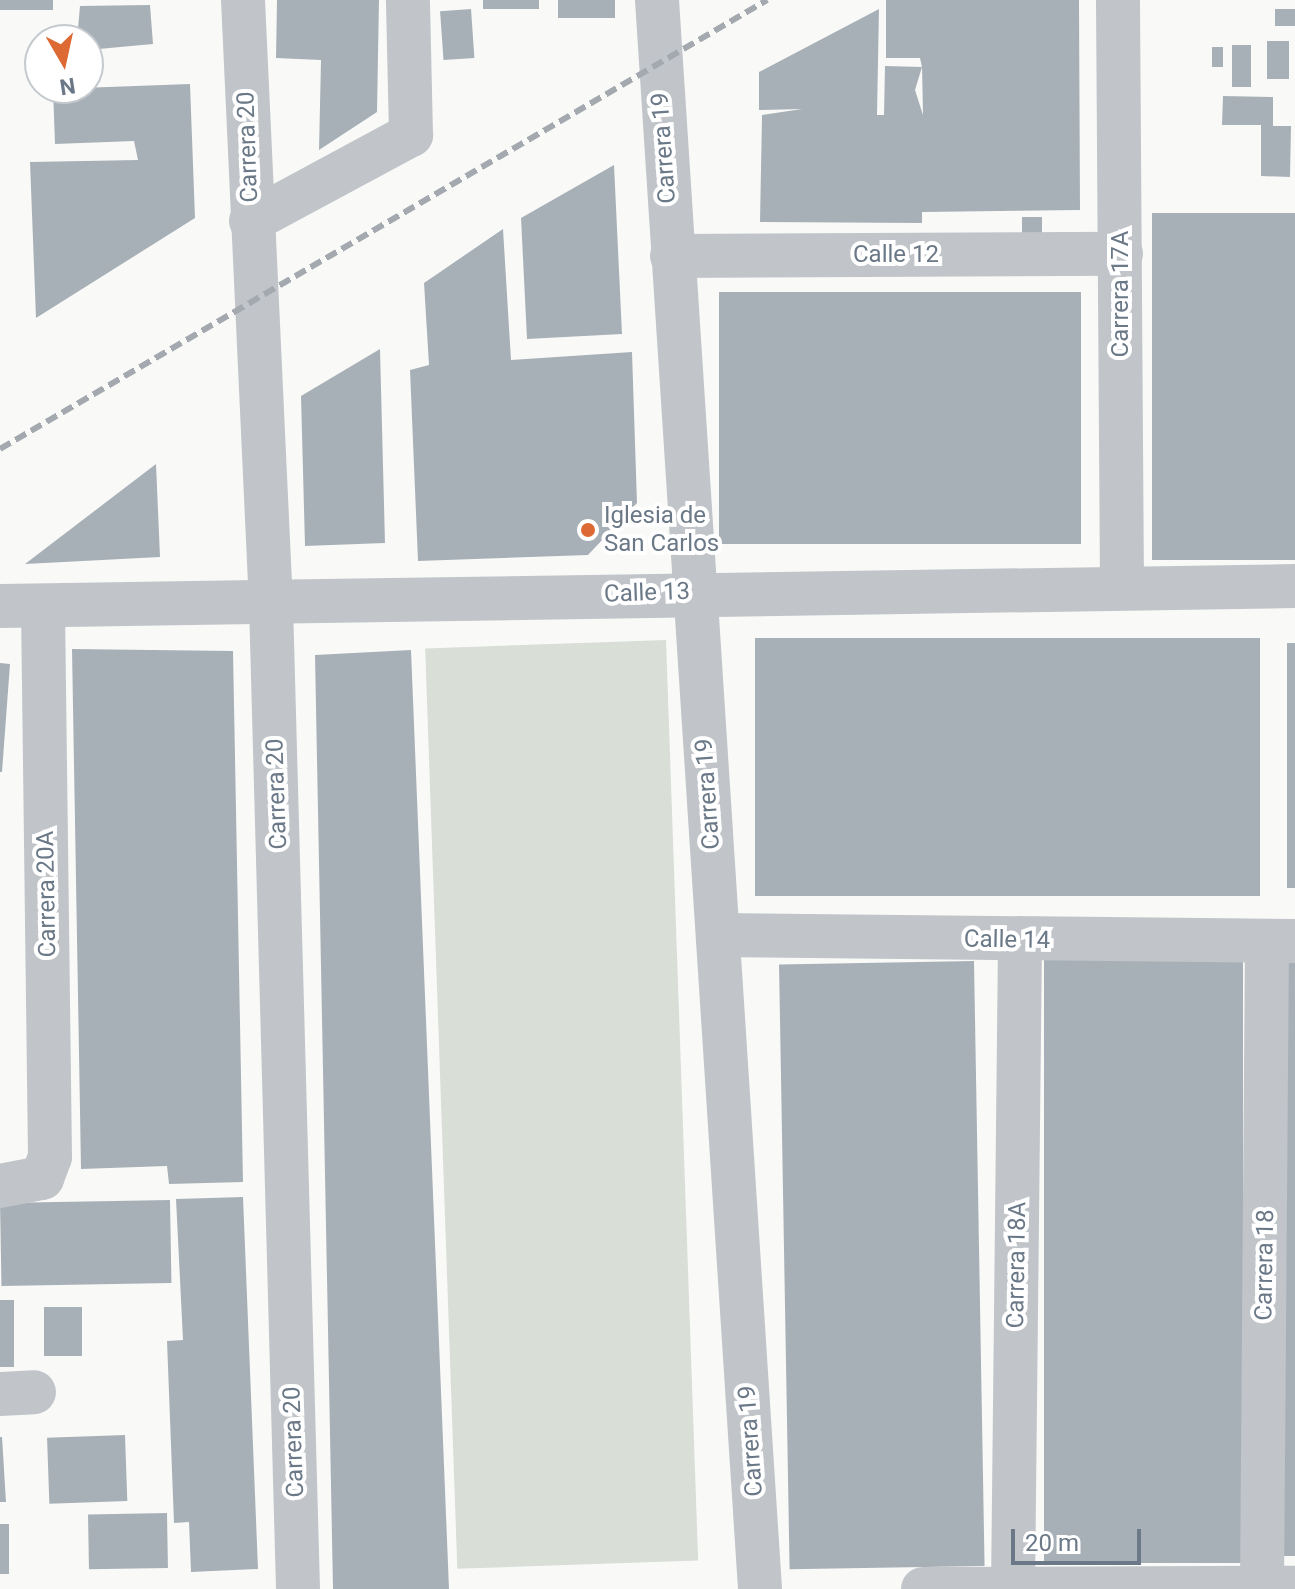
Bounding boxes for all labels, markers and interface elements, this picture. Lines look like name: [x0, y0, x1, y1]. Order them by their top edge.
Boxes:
north arrow: [24, 24, 104, 104]
text: N: [58, 73, 77, 100]
street label: Carrera 20: [232, 91, 264, 203]
street label: Carrera 19: [646, 92, 682, 204]
street label: Carrera 17A: [1107, 231, 1135, 357]
street label: Calle 12: [853, 241, 939, 269]
place label: Iglesia de San Carlos: [604, 502, 719, 558]
marker: Iglesia de San Carlos: [579, 521, 597, 539]
street label: Calle 13: [604, 577, 690, 609]
street label: Carrera 20: [261, 738, 293, 850]
street label: Carrera 19: [690, 738, 726, 850]
street label: Carrera 20A: [31, 830, 63, 958]
street label: Calle 14: [964, 925, 1050, 955]
street label: Carrera 18A: [1001, 1201, 1033, 1329]
street label: Carrera 18: [1250, 1209, 1280, 1321]
street label: Carrera 19: [733, 1385, 769, 1497]
street label: Carrera 20: [278, 1386, 310, 1498]
scale bar: [1015, 1513, 1145, 1563]
text: 20 m: [1025, 1529, 1079, 1557]

